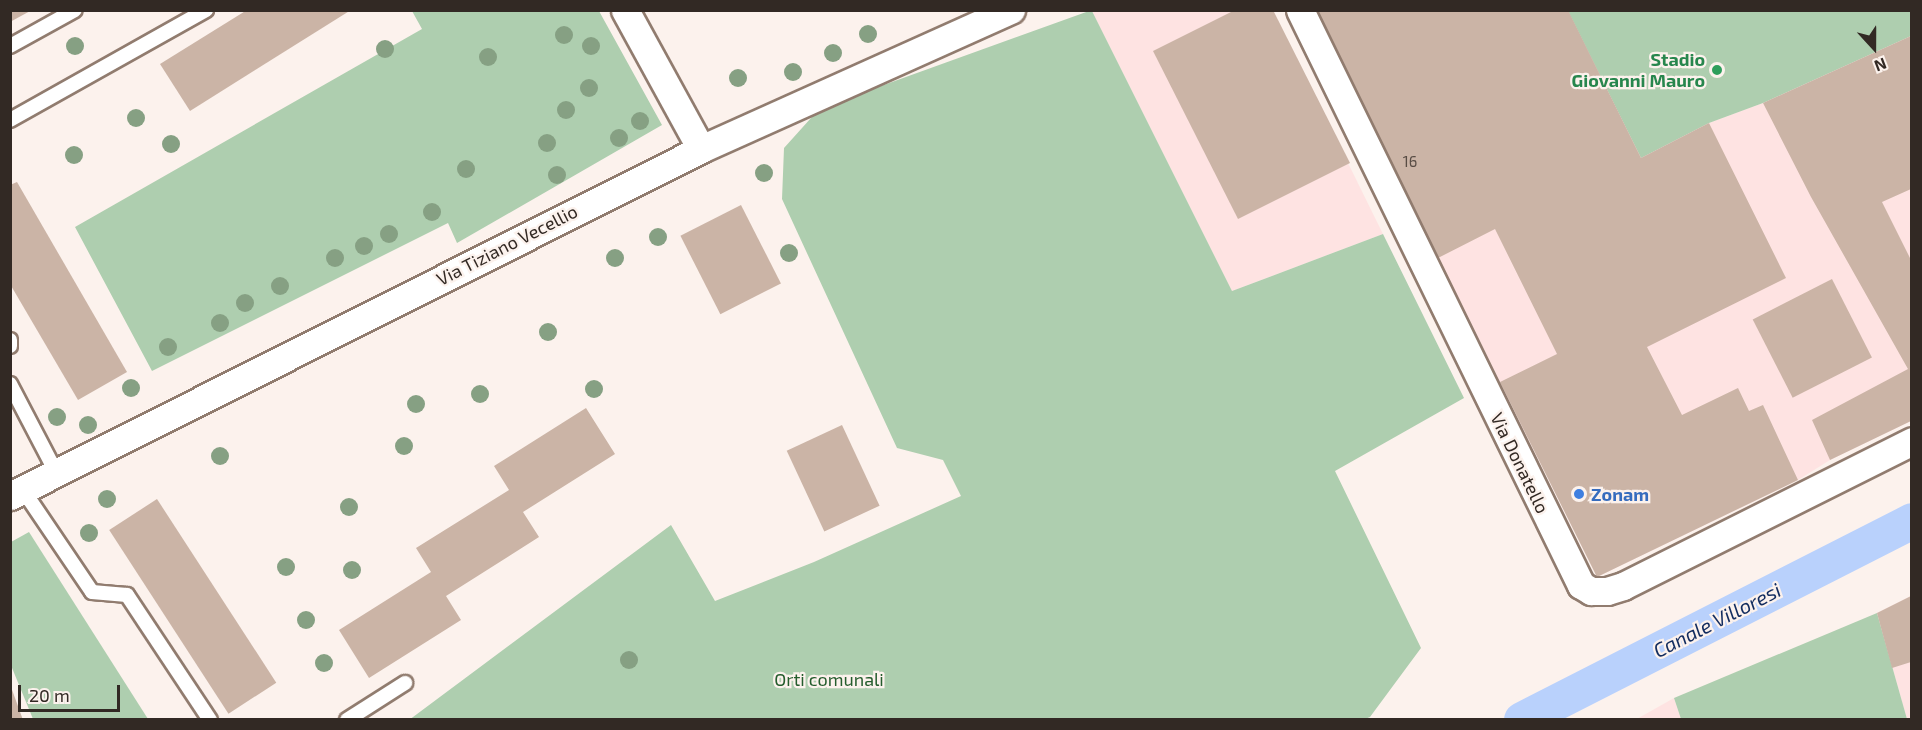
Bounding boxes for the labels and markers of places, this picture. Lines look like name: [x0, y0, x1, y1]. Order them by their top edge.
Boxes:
place label: Stadio Giovanni Mauro: [1572, 49, 1705, 92]
marker: Stadio Giovanni Mauro: [1710, 63, 1724, 77]
place label: Zonam: [1591, 483, 1649, 505]
marker: Zonam: [1572, 487, 1586, 501]

